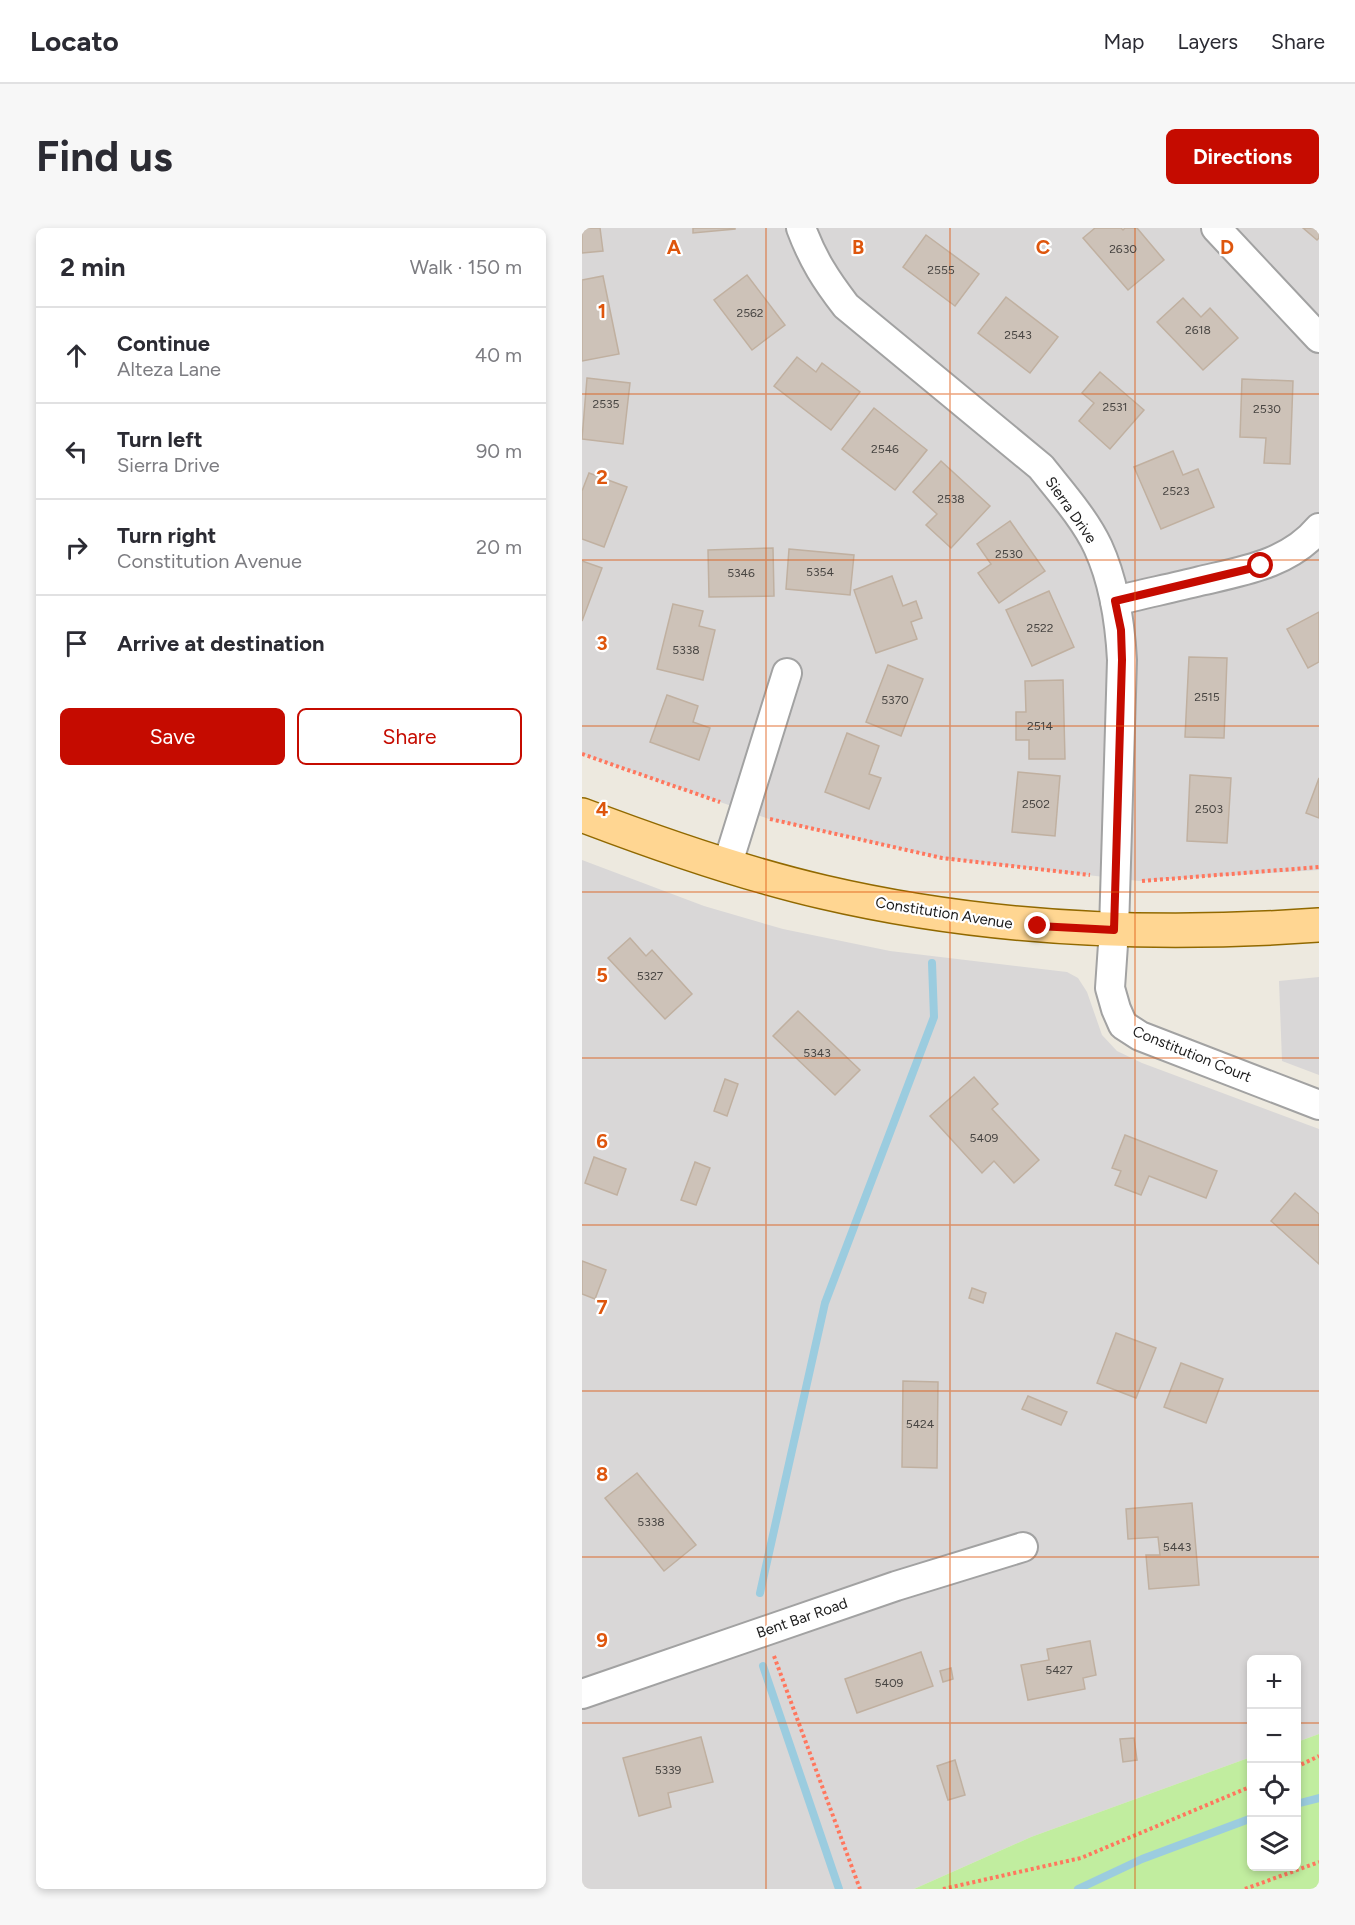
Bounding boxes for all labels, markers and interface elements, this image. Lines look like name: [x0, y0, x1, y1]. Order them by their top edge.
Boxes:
text: Locato: [30, 24, 119, 58]
text: Map: [1104, 29, 1144, 54]
text: Layers: [1177, 29, 1238, 54]
text: Share: [1271, 29, 1325, 54]
button: Directions: [1166, 129, 1319, 184]
text: Find us: [36, 131, 173, 182]
text: A: [667, 235, 682, 259]
text: B: [852, 235, 864, 259]
text: C: [1036, 235, 1050, 259]
text: D: [1220, 235, 1234, 259]
house number: 2630: [1109, 242, 1137, 256]
text: 2 min: [60, 251, 126, 283]
text: Walk · 150 m: [410, 255, 522, 279]
house number: 2555: [927, 263, 955, 277]
text: 1: [598, 299, 606, 323]
house number: 2562: [736, 306, 764, 320]
house number: 2618: [1185, 323, 1211, 337]
house number: 2543: [1004, 328, 1032, 342]
text: Continue: [117, 330, 210, 357]
icon: ahead: [60, 339, 93, 372]
text: 40 m: [475, 343, 522, 367]
text: Alteza Lane: [117, 357, 221, 381]
house number: 2535: [592, 397, 620, 411]
house number: 2531: [1102, 400, 1128, 414]
house number: 2530: [1253, 402, 1281, 416]
text: Turn left: [117, 426, 203, 453]
icon: left: [60, 435, 93, 468]
text: 90 m: [476, 439, 522, 463]
house number: 2546: [871, 442, 899, 456]
text: Sierra Drive: [117, 453, 220, 477]
text: 2: [596, 465, 608, 489]
street label: Sierra Drive: [1042, 473, 1100, 547]
house number: 2523: [1163, 484, 1189, 498]
house number: 2538: [937, 492, 965, 506]
text: Turn right: [117, 522, 216, 549]
icon: right: [60, 531, 93, 564]
text: 20 m: [476, 535, 522, 559]
house number: 2530: [995, 547, 1023, 561]
text: Constitution Avenue: [117, 549, 302, 573]
route start: [1247, 552, 1273, 578]
house number: 5354: [806, 565, 834, 579]
house number: 5346: [727, 566, 755, 580]
house number: 2522: [1026, 621, 1054, 635]
icon: arrive: [60, 627, 93, 660]
text: Arrive at destination: [117, 630, 325, 657]
text: 3: [596, 631, 608, 655]
house number: 5338: [672, 643, 700, 657]
house number: 2515: [1194, 690, 1220, 704]
house number: 5370: [881, 693, 909, 707]
button: Save: [60, 708, 285, 765]
button: Share: [297, 708, 522, 765]
house number: 2514: [1027, 719, 1054, 733]
text: 4: [596, 797, 609, 821]
house number: 2502: [1022, 797, 1050, 811]
house number: 2503: [1195, 802, 1223, 816]
street label: Constitution Avenue: [874, 893, 1014, 933]
route end: [1024, 912, 1050, 938]
text: 5: [596, 963, 608, 987]
house number: 5327: [637, 969, 664, 983]
street label: Constitution Court: [1130, 1022, 1254, 1086]
house number: 5343: [803, 1046, 831, 1060]
text: 6: [596, 1129, 608, 1153]
house number: 5409: [970, 1131, 999, 1145]
text: 7: [596, 1295, 608, 1319]
house number: 5424: [906, 1417, 935, 1431]
text: 8: [596, 1462, 608, 1486]
house number: 5338: [637, 1515, 665, 1529]
house number: 5443: [1163, 1540, 1191, 1554]
street label: Bent Bar Road: [754, 1594, 850, 1642]
text: 9: [596, 1628, 608, 1652]
map controls: [1247, 1655, 1301, 1871]
button: +: [1247, 1655, 1301, 1709]
house number: 5427: [1045, 1663, 1073, 1677]
house number: 5409: [875, 1676, 904, 1690]
button: −: [1247, 1709, 1301, 1763]
house number: 5339: [655, 1763, 682, 1777]
button: locate: [1247, 1763, 1301, 1817]
button: layers: [1247, 1817, 1301, 1871]

